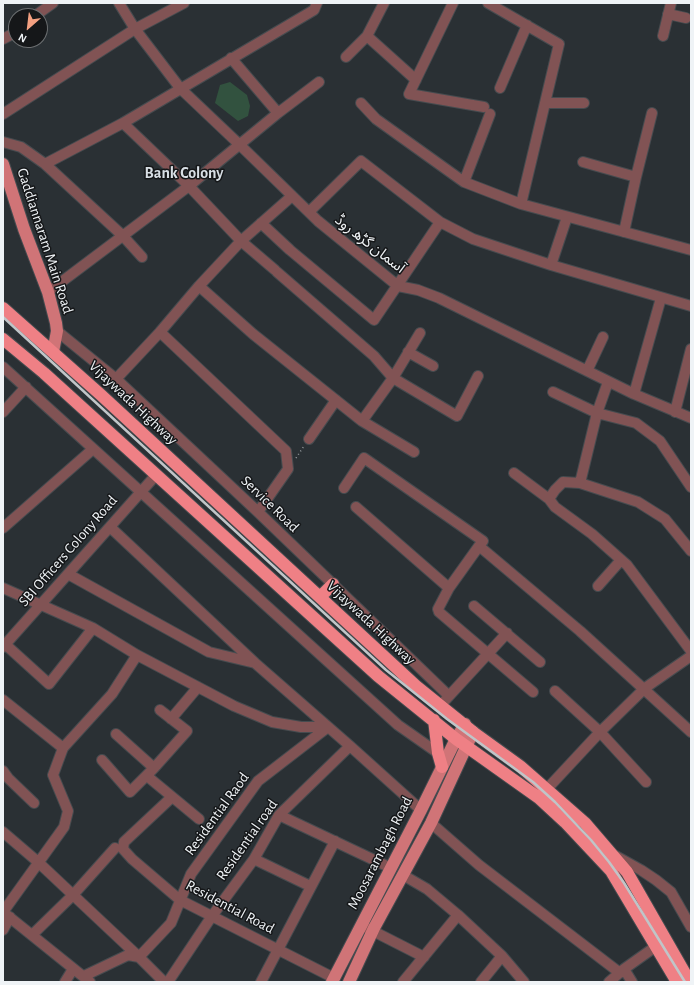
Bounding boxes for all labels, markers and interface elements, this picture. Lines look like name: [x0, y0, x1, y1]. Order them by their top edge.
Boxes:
north arrow: [8, 8, 48, 48]
text: N: [17, 32, 29, 45]
district label: Bank Colony: [145, 163, 223, 183]
street label: Gaddiannaram Main Road: [13, 166, 77, 316]
street label: آسمان گڑھ روڈ: [331, 211, 409, 277]
street label: Vijaywada Highway: [85, 357, 181, 449]
street label: Service Road: [237, 472, 303, 536]
street label: SBI Officers Colony Road: [15, 492, 121, 610]
street label: Vijaywada Highway: [323, 577, 419, 669]
street label: Residential Raod: [181, 769, 253, 859]
street label: Moosarambagh Road: [344, 794, 416, 912]
street label: Residential road: [212, 796, 282, 884]
street label: Residential Road: [183, 876, 277, 938]

